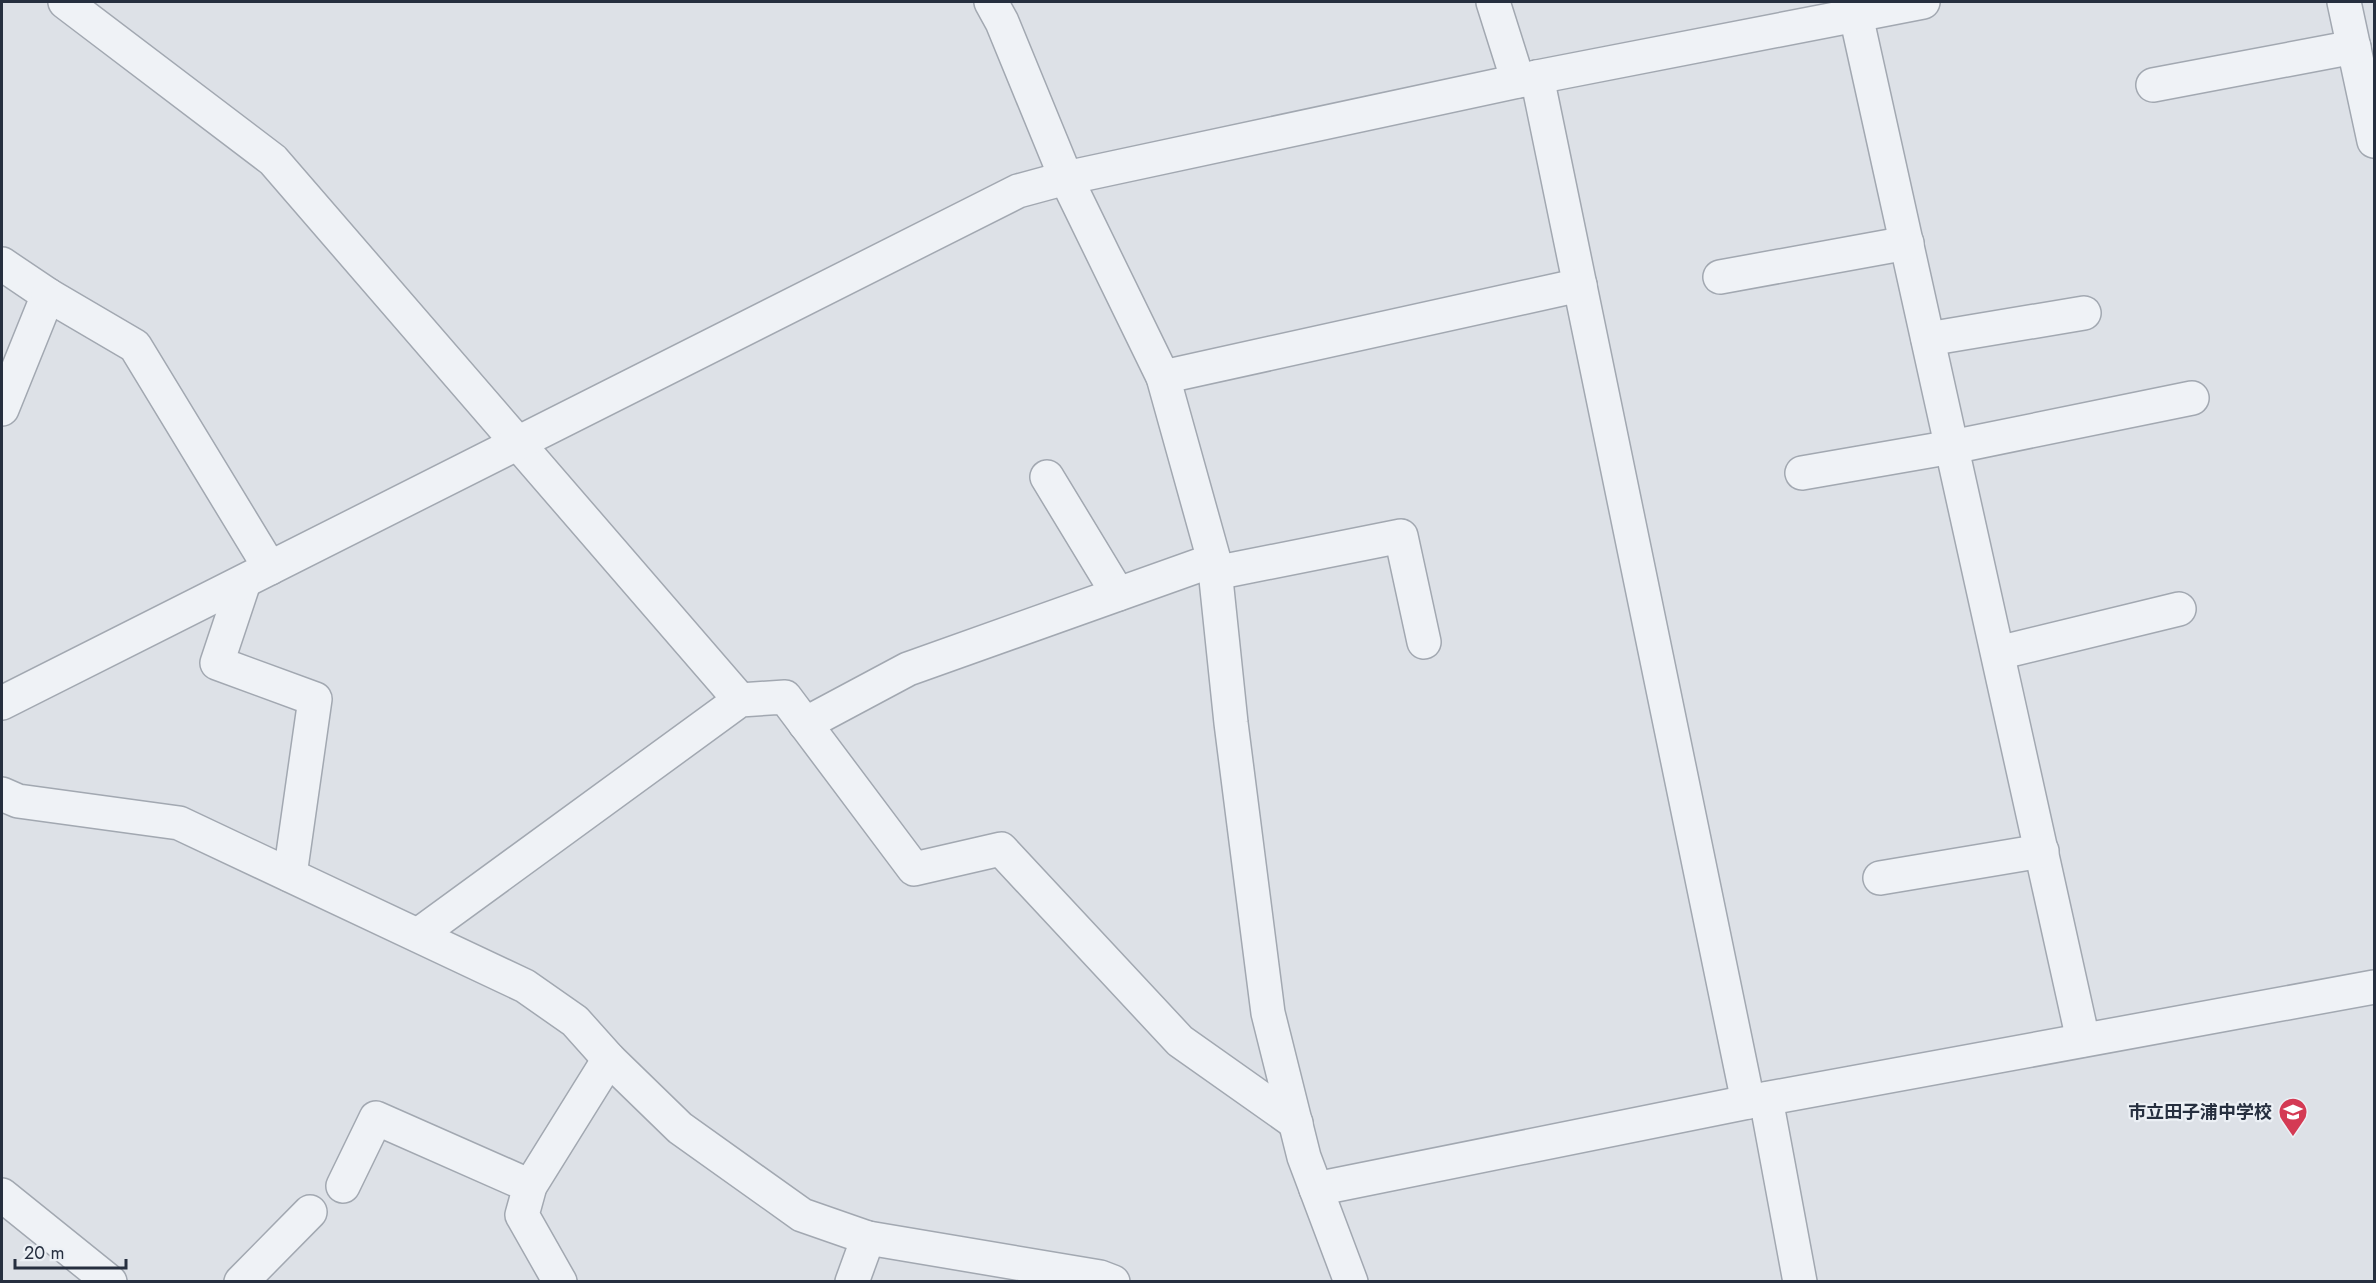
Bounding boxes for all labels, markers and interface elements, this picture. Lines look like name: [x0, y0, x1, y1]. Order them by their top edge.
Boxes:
school or university icon: 市立田子浦中学校: [2277, 1096, 2309, 1138]
place label: 市立田子浦中学校: [2128, 1099, 2272, 1125]
scale bar: [15, 1232, 126, 1270]
text: 20 m: [24, 1240, 64, 1266]

